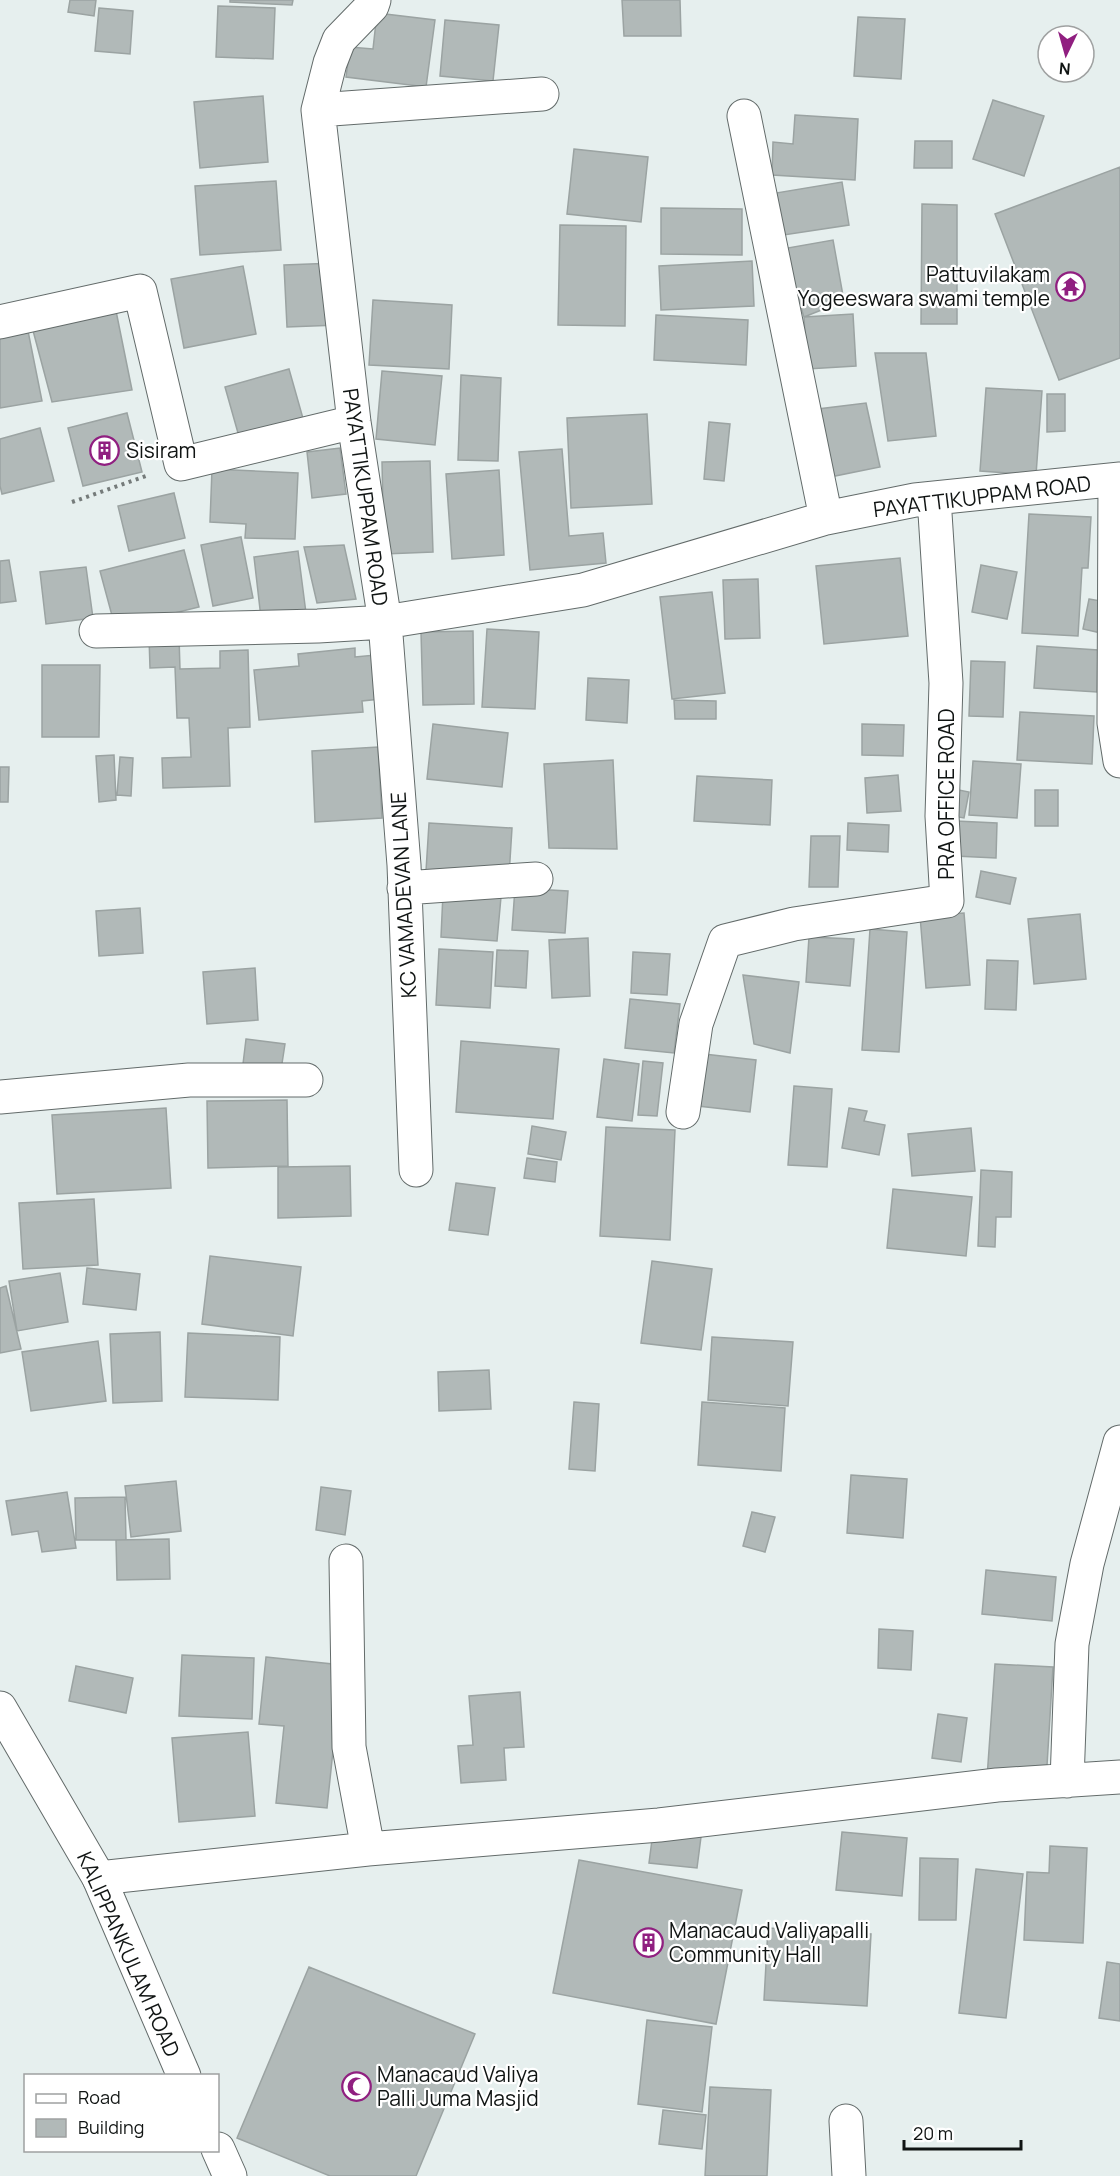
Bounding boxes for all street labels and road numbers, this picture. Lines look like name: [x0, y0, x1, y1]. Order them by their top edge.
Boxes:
street label: PAYATTIKUPPAM ROAD: [337, 386, 395, 608]
street label: PAYATTIKUPPAM ROAD: [871, 469, 1093, 523]
street label: PRA OFFICE ROAD: [932, 708, 960, 880]
street label: KC VAMADEVAN LANE: [384, 791, 422, 999]
street label: KALIPPANKULAM ROAD: [71, 1847, 187, 2061]

